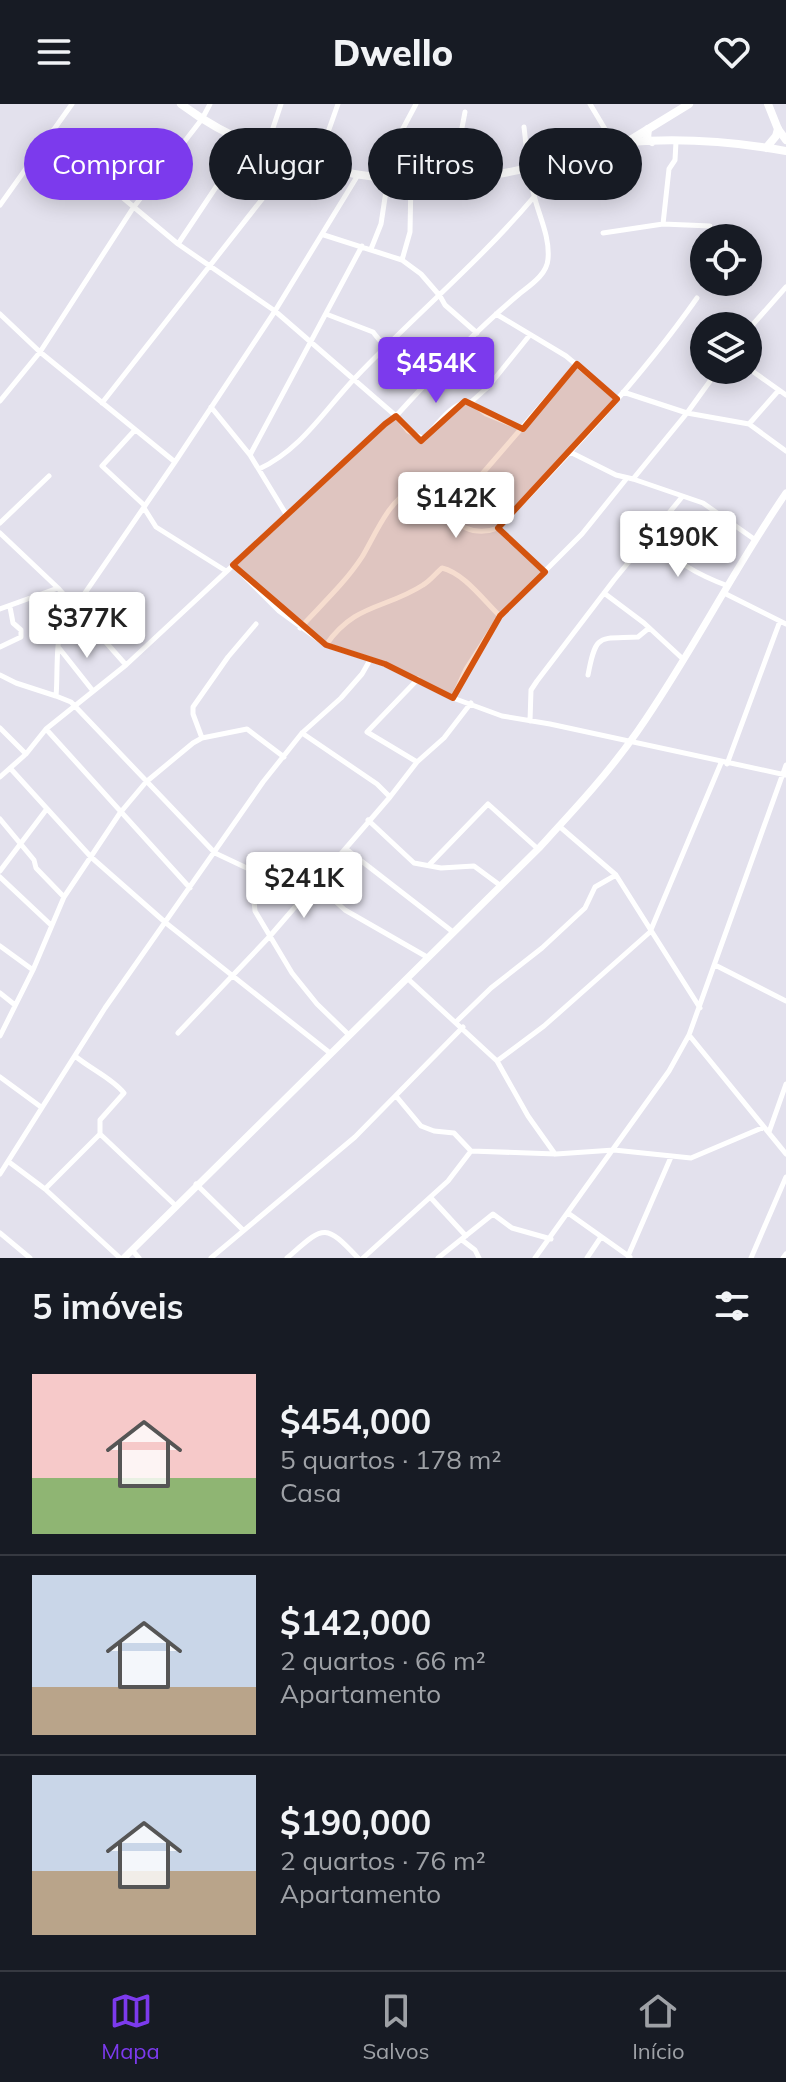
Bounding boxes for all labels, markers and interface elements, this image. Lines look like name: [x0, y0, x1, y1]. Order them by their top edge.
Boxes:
icon: menu: [32, 30, 76, 74]
text: Dwello: [333, 30, 453, 75]
icon: heart: [710, 30, 754, 74]
chip: Comprar: [24, 128, 193, 200]
chip: Alugar: [209, 128, 352, 200]
chip: Filtros: [368, 128, 503, 200]
chip: Novo: [519, 128, 642, 200]
map controls: [690, 224, 762, 384]
button: locate: [690, 224, 762, 296]
button: layers: [690, 312, 762, 384]
pin: $454K: [380, 337, 492, 405]
text: $454K: [396, 346, 476, 379]
pin: $142K: [400, 472, 512, 540]
text: $142K: [416, 481, 496, 514]
pin: $190K: [622, 511, 734, 579]
text: $190K: [638, 520, 718, 553]
pin: $377K: [31, 592, 143, 660]
text: $377K: [47, 601, 127, 634]
pin: $241K: [248, 852, 360, 920]
text: $241K: [264, 861, 344, 894]
icon: filters: [710, 1284, 754, 1328]
text: 5 imóveis: [32, 1285, 184, 1328]
text: $454,000: [280, 1400, 431, 1443]
icon: home: [96, 1406, 192, 1502]
text: 5 quartos · 178 m²: [280, 1443, 501, 1476]
text: Casa: [280, 1476, 341, 1509]
text: $142,000: [280, 1601, 431, 1644]
icon: home: [96, 1607, 192, 1703]
text: 2 quartos · 66 m²: [280, 1644, 486, 1677]
text: Apartamento: [280, 1677, 441, 1710]
text: $190,000: [280, 1801, 431, 1844]
icon: home: [96, 1807, 192, 1903]
text: 2 quartos · 76 m²: [280, 1844, 486, 1877]
text: Apartamento: [280, 1877, 441, 1910]
tab: Mapa: [101, 1989, 160, 2065]
tab: Salvos: [362, 1989, 430, 2065]
tab: Início: [632, 1989, 685, 2065]

